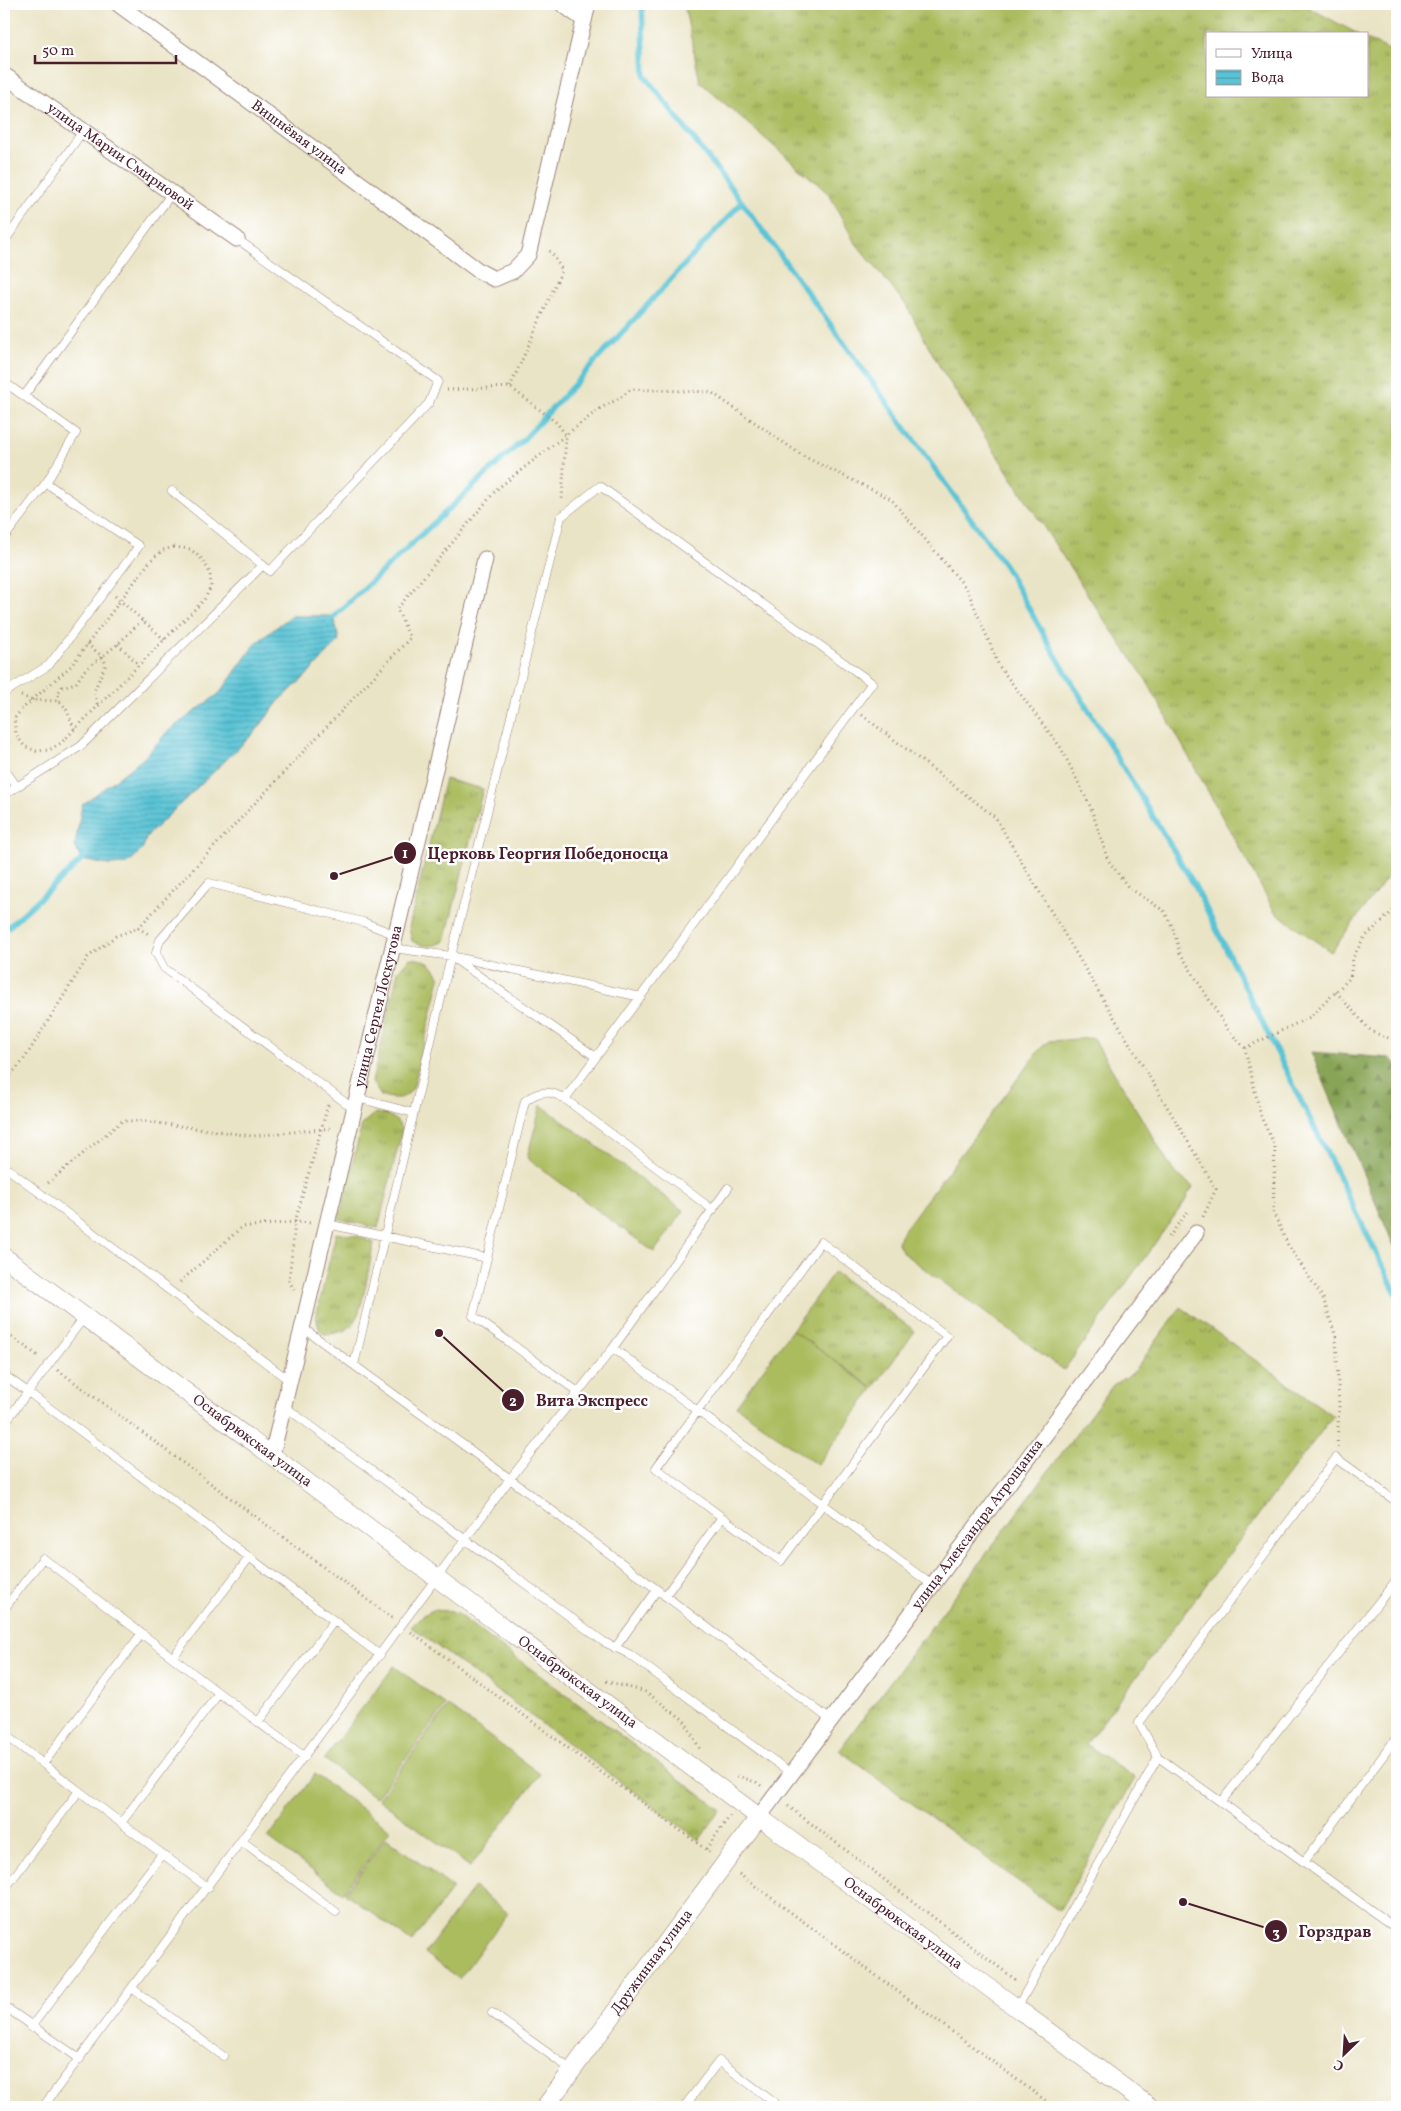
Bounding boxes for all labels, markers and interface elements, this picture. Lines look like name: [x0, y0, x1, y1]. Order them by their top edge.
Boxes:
scale bar: [35, 32, 176, 64]
legend: [1206, 32, 1368, 98]
text: 50 m: [42, 41, 74, 62]
text: Улица: [1251, 44, 1293, 65]
text: Вода: [1251, 68, 1284, 89]
street label: Вишнёвая улица: [247, 95, 351, 180]
street label: улица Марии Смирновой: [42, 98, 198, 216]
callout: Церковь Георгия Победоносца: [392, 837, 678, 868]
text: 1: [402, 844, 408, 865]
text: Церковь Георгия Победоносца: [427, 844, 669, 866]
street label: улица Сергея Лоскутова: [349, 923, 408, 1090]
callout: Вита Экспресс: [501, 1385, 658, 1416]
street label: Оснабрюкская улица: [188, 1390, 316, 1493]
text: Вита Экспресс: [536, 1391, 649, 1413]
text: 2: [509, 1392, 517, 1413]
street label: улица Александра Атрощанка: [907, 1435, 1049, 1615]
street label: Оснабрюкская улица: [513, 1631, 642, 1734]
street label: Оснабрюкская улица: [839, 1872, 967, 1975]
street label: Дружинная улица: [606, 1905, 698, 2019]
callout: Горздрав: [1263, 1916, 1381, 1947]
text: Горздрав: [1299, 1922, 1371, 1944]
text: 3: [1272, 1923, 1280, 1944]
north arrow: [1318, 2028, 1368, 2078]
text: С: [1331, 2054, 1347, 2075]

